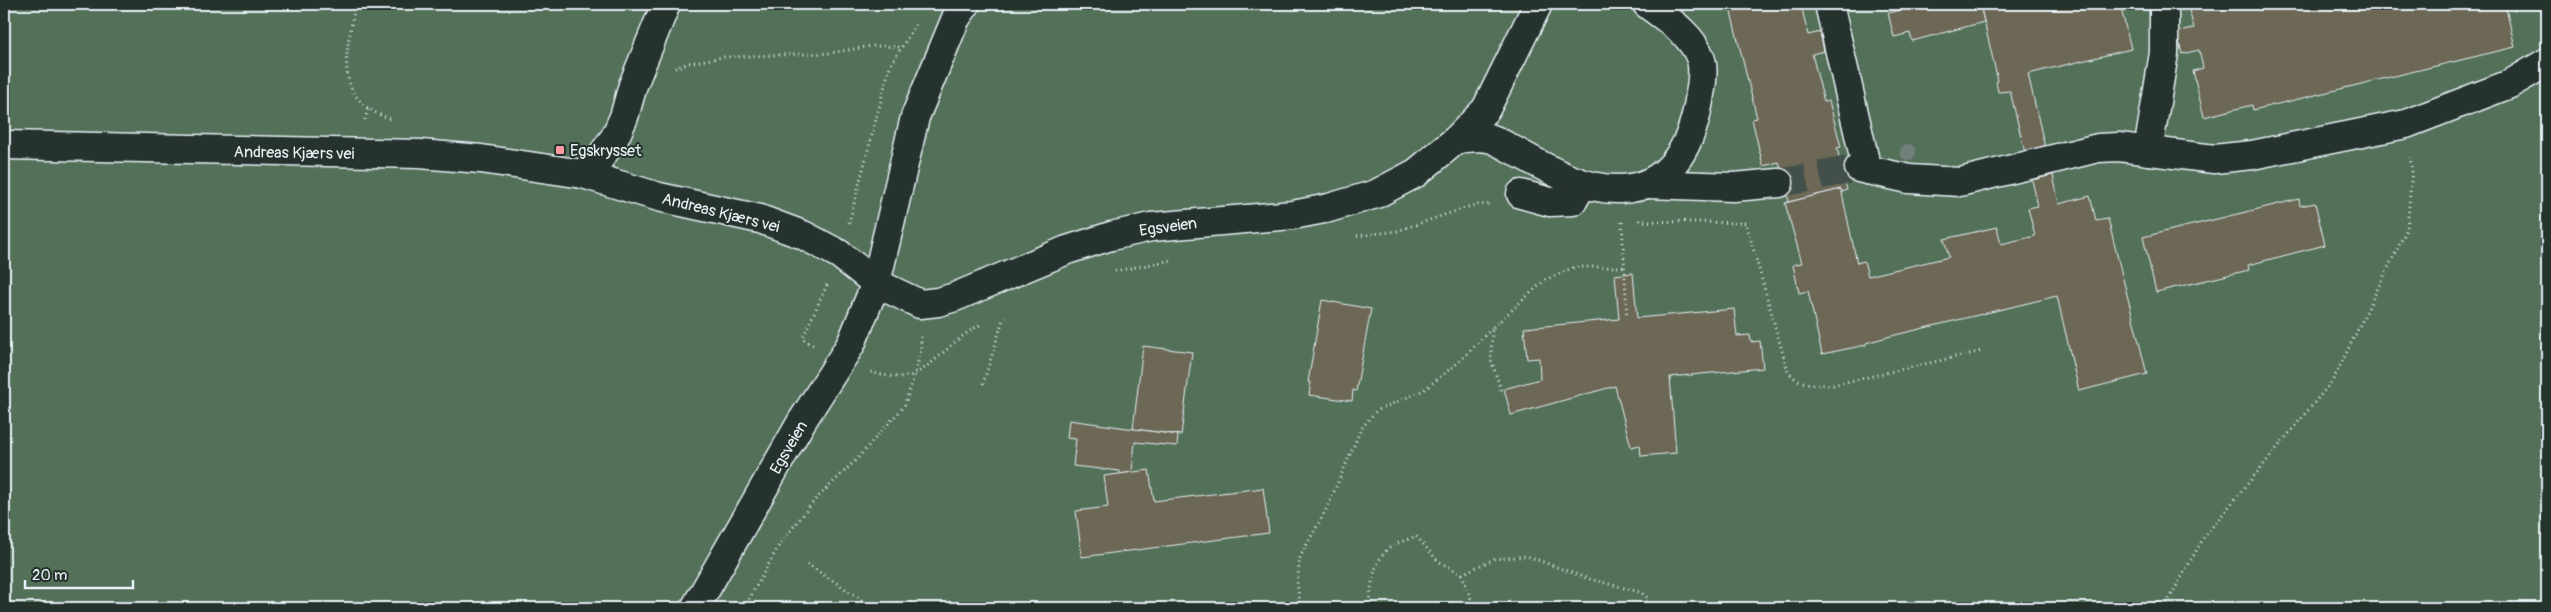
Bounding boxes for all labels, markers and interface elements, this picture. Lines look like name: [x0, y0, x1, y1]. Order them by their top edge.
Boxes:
place label: Egskrysset: [570, 141, 642, 161]
street label: Andreas Kjærs vei: [233, 142, 355, 164]
marker: Egskrysset: [554, 144, 566, 156]
street label: Andreas Kjærs vei: [660, 189, 782, 237]
street label: Egsveien: [1138, 213, 1198, 241]
street label: Egsveien: [766, 417, 812, 478]
scale bar: [25, 557, 132, 589]
text: 20 m: [32, 566, 67, 585]

